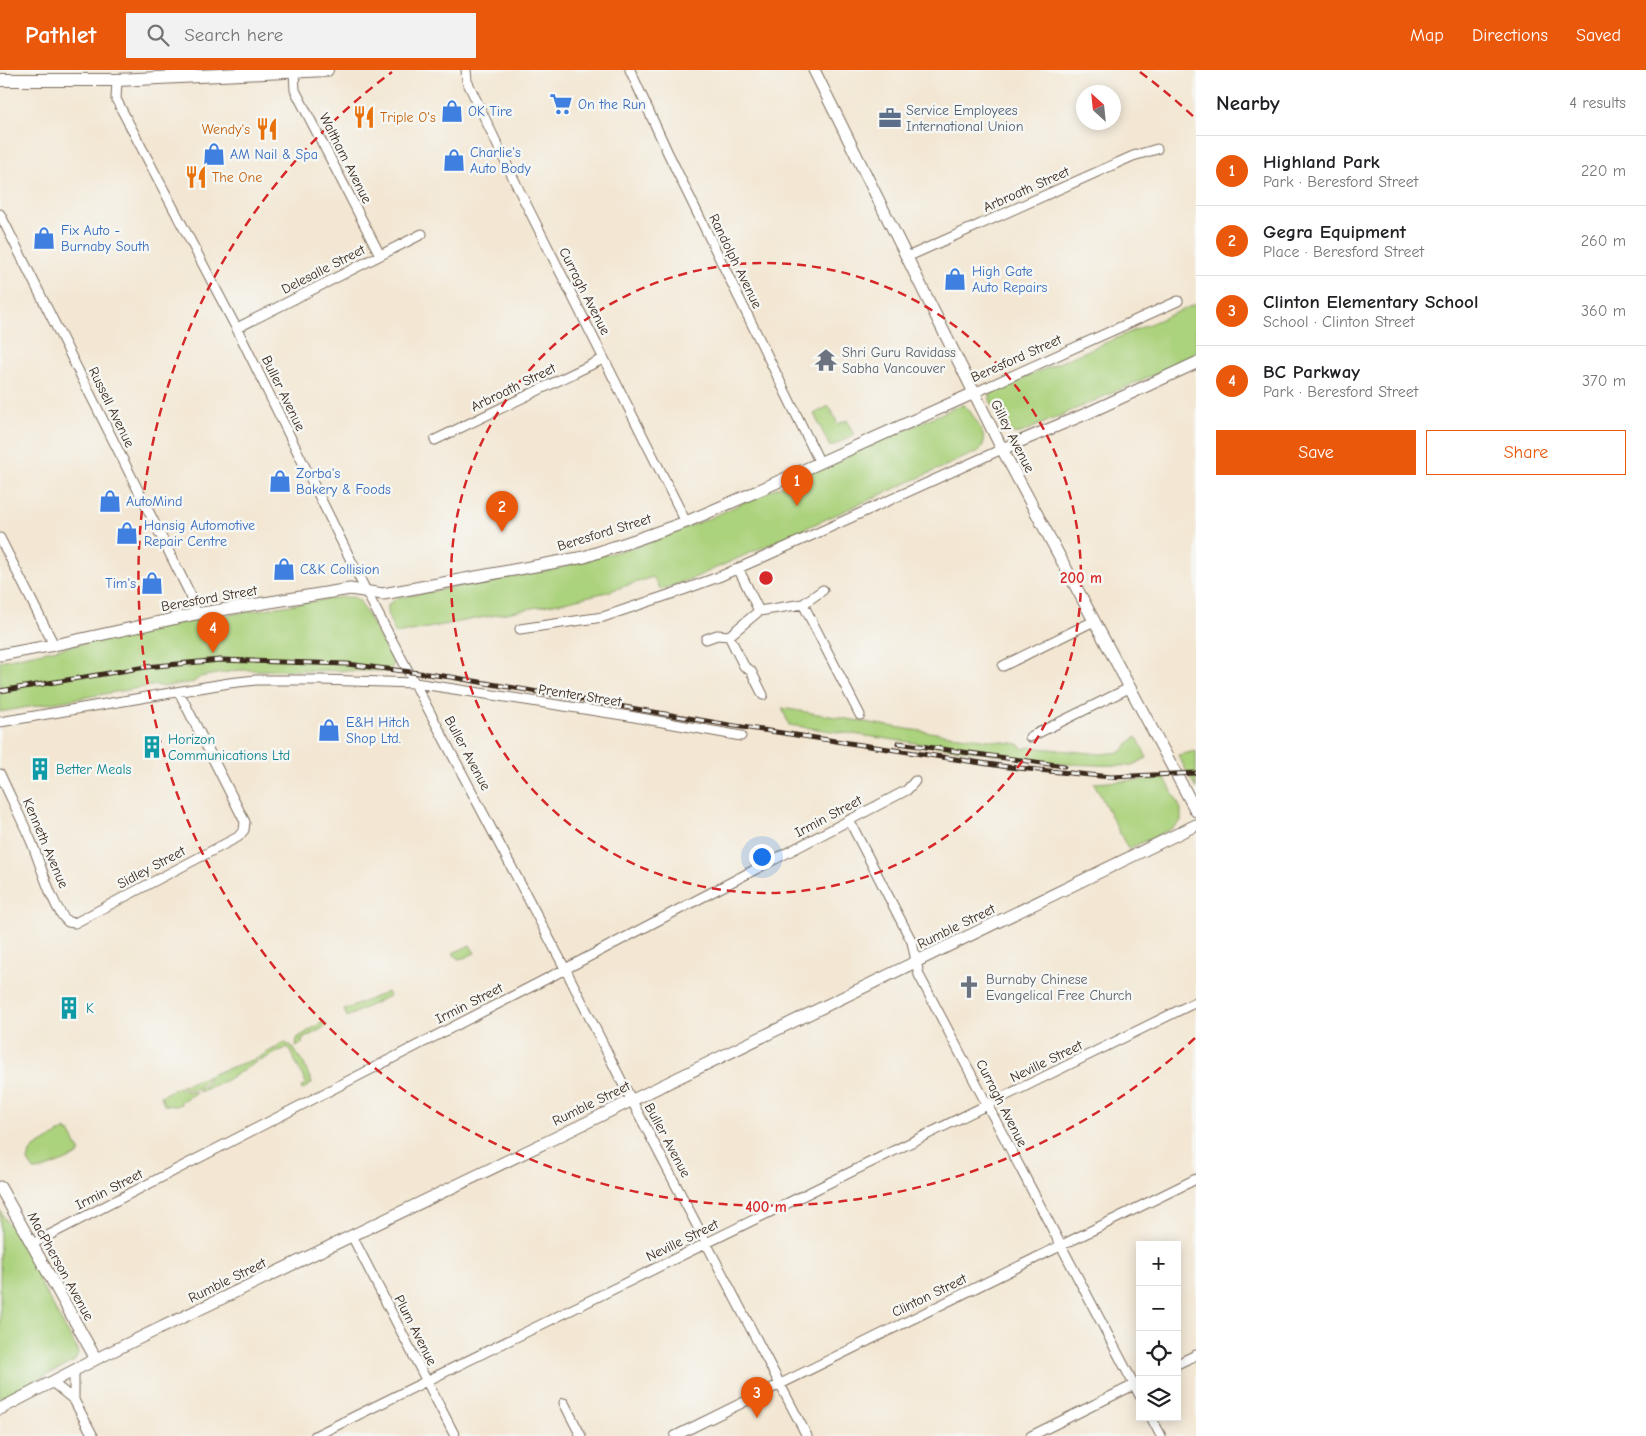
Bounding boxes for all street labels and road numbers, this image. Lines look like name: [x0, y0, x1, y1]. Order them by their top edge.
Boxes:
street label: Waltham Avenue: [315, 110, 376, 206]
street label: Arbroath Street: [981, 163, 1073, 216]
street label: Randolph Avenue: [705, 211, 766, 311]
street label: Delesalle Street: [278, 241, 369, 298]
street label: Curragh Avenue: [555, 245, 614, 338]
street label: Beresford Street: [968, 331, 1065, 386]
street label: Buller Avenue: [258, 353, 309, 434]
street label: Arbroath Street: [468, 359, 559, 415]
street label: Russell Avenue: [85, 364, 138, 450]
street label: Gilley Avenue: [987, 397, 1038, 476]
street label: Beresford Street: [555, 510, 654, 555]
street label: Beresford Street: [160, 582, 259, 615]
street label: Prenter Street: [537, 681, 624, 711]
street label: Buller Avenue: [441, 713, 494, 793]
street label: Irmin Street: [792, 791, 865, 841]
street label: Kenneth Avenue: [19, 796, 72, 891]
street label: Sidley Street: [114, 842, 189, 892]
street label: Rumble Street: [915, 900, 999, 953]
street label: Irmin Street: [433, 979, 507, 1028]
street label: Neville Street: [1007, 1036, 1086, 1086]
street label: Curragh Avenue: [972, 1057, 1031, 1150]
street label: Rumble Street: [550, 1077, 634, 1130]
street label: Buller Avenue: [641, 1100, 694, 1180]
street label: Irmin Street: [73, 1165, 147, 1214]
street label: MacPherson Avenue: [24, 1209, 98, 1324]
street label: Neville Street: [643, 1215, 722, 1265]
street label: Rumble Street: [186, 1254, 270, 1307]
street label: Clinton Street: [889, 1270, 970, 1321]
street label: Plum Avenue: [391, 1292, 441, 1368]

